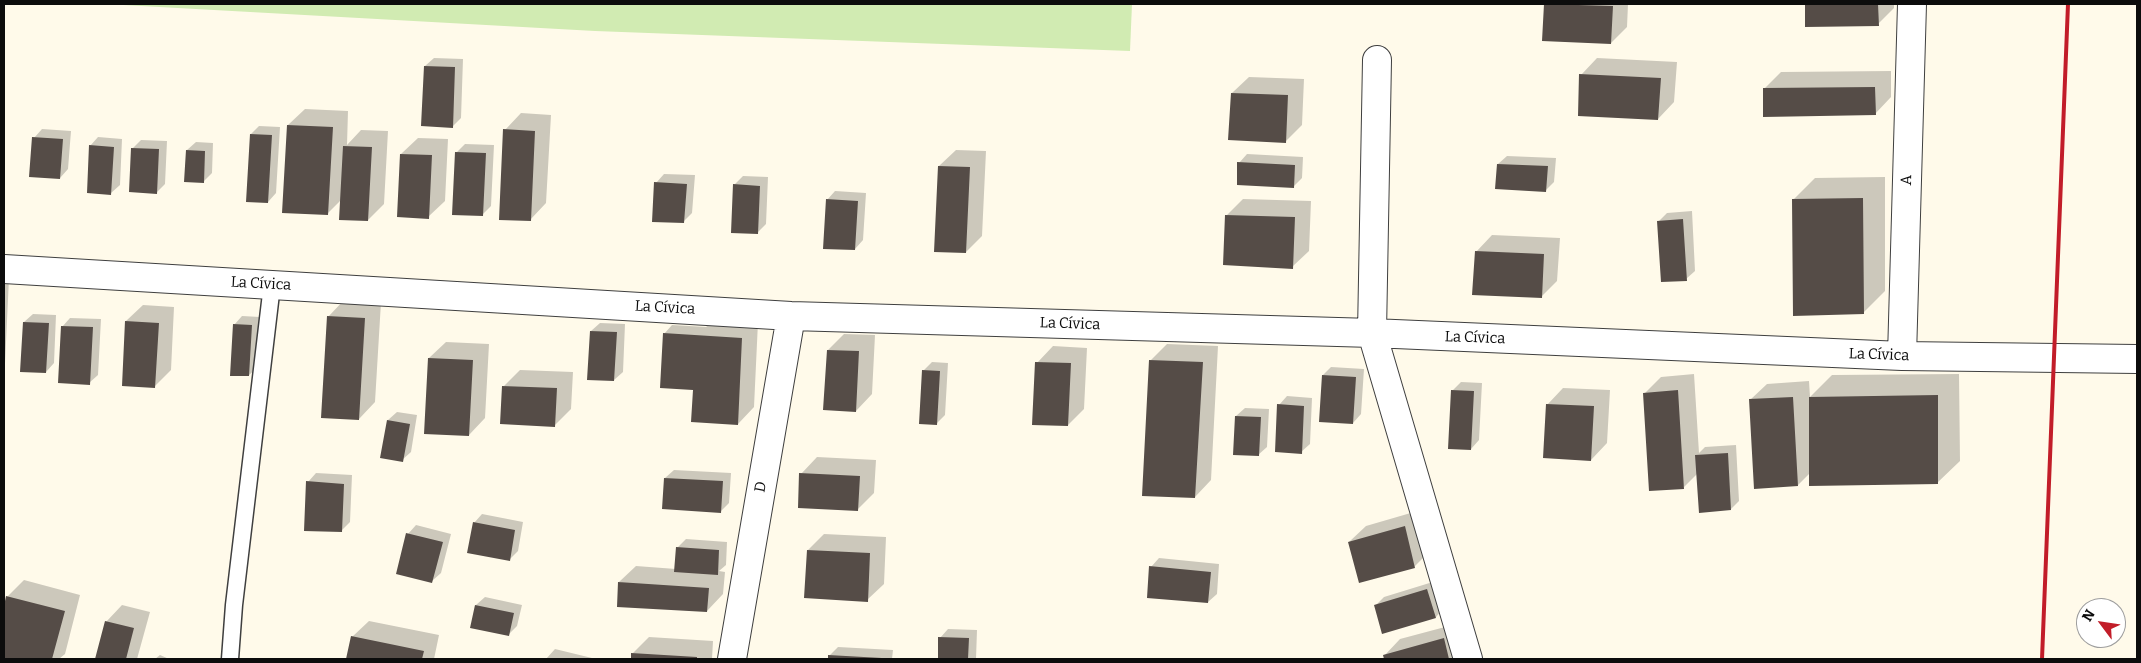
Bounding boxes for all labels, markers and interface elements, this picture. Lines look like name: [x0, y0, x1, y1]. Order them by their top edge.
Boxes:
street label: A: [1898, 175, 1916, 185]
street label: La Cívica: [230, 273, 292, 295]
street label: La Cívica: [634, 297, 696, 319]
street label: La Cívica: [1039, 314, 1101, 334]
street label: La Cívica: [1444, 328, 1506, 348]
street label: La Cívica: [1848, 345, 1910, 365]
street label: D: [751, 480, 771, 494]
north arrow: [2076, 598, 2126, 648]
text: N: [2079, 607, 2099, 625]

